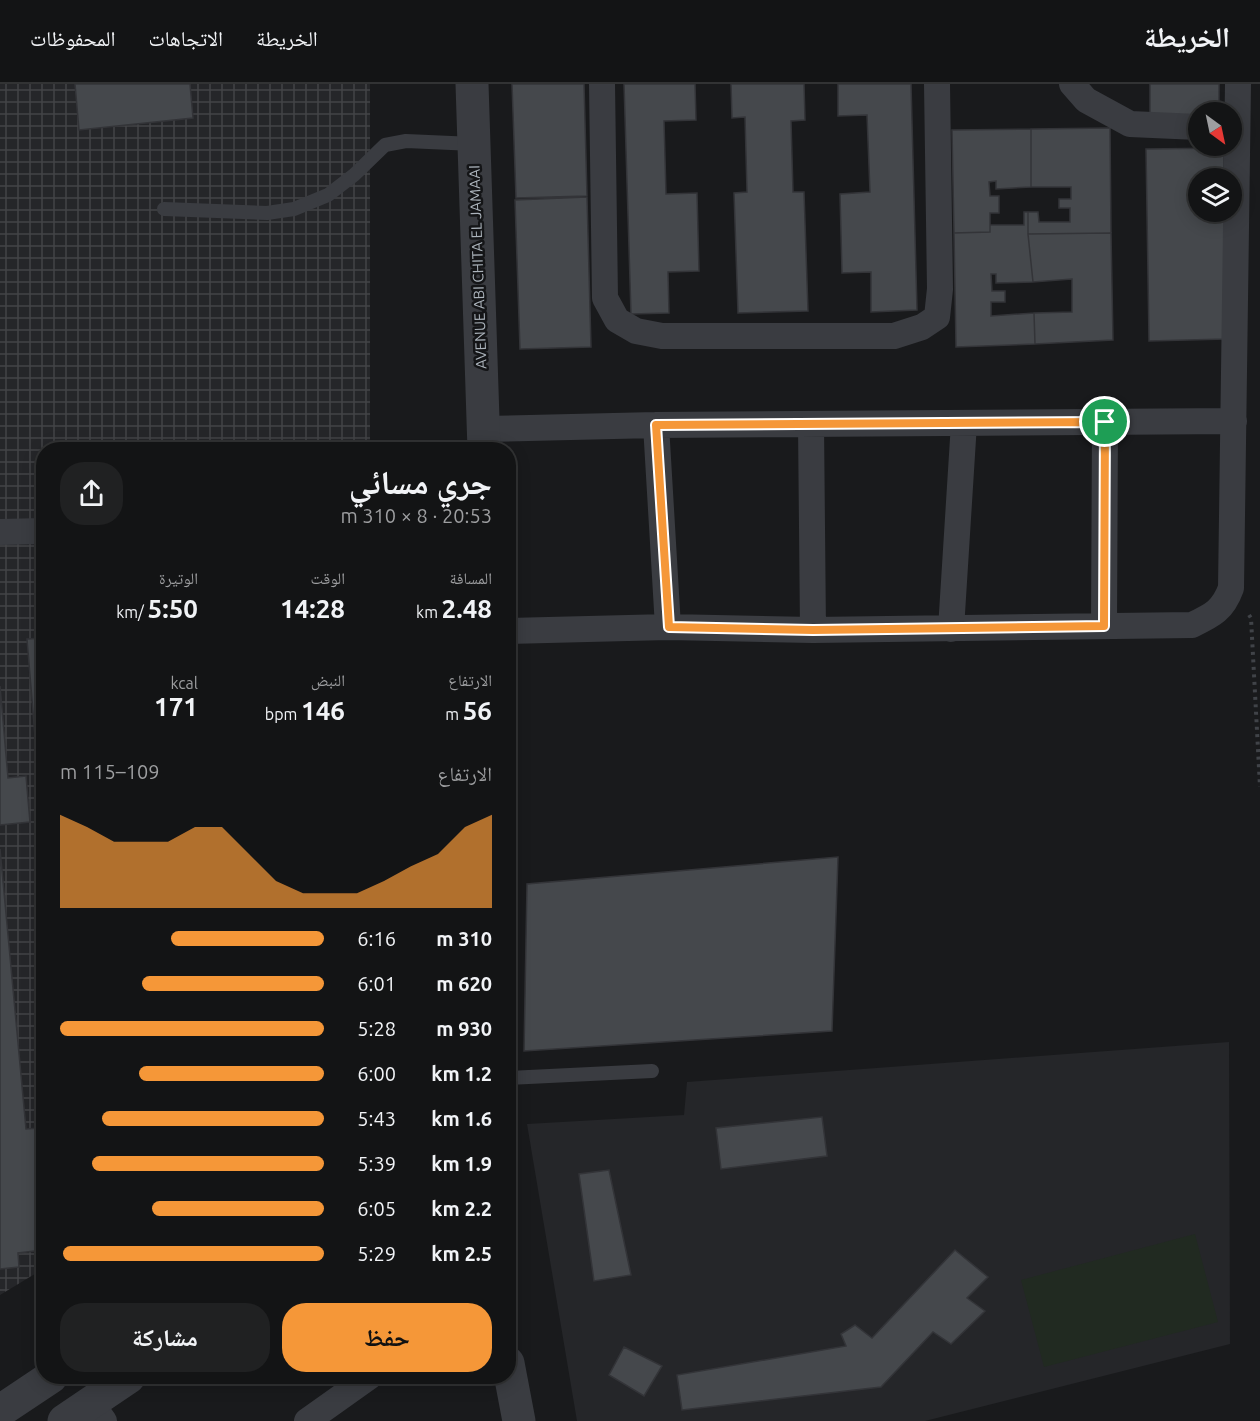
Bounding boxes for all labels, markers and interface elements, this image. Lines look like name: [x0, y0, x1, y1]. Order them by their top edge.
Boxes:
text: الخريطة: [1144, 21, 1230, 52]
text: المحفوظات: [30, 26, 115, 50]
text: الاتجاهات: [148, 26, 223, 50]
text: الخريطة: [256, 26, 318, 50]
north arrow: [1188, 102, 1242, 156]
map controls: [1188, 102, 1242, 222]
street label: AVENUE ABI CHITA EL JAMAAI: [465, 165, 490, 369]
button: layers: [1188, 168, 1242, 222]
pin: [1079, 396, 1130, 447]
icon: arrive: [1088, 405, 1121, 438]
button: share: [60, 462, 123, 525]
text: جري مسائي: [349, 463, 492, 500]
text: 20:53 · 8 × 310 m: [340, 504, 492, 527]
text: الوتيرة: [159, 569, 198, 587]
text: الوقت: [311, 569, 345, 587]
text: المسافة: [450, 569, 492, 587]
text: 5:50: [148, 594, 198, 623]
text: 14:28: [280, 594, 345, 623]
text: 2.48: [442, 594, 492, 623]
text: /km: [116, 603, 148, 621]
text: km: [416, 603, 442, 621]
text: النبض: [311, 671, 345, 689]
text: الارتفاع: [448, 671, 492, 689]
text: kcal: [170, 674, 198, 692]
text: 171: [154, 692, 198, 721]
text: 146: [301, 696, 345, 725]
text: 56: [463, 696, 492, 725]
text: bpm: [265, 705, 301, 723]
text: m: [445, 705, 463, 723]
text: 109–115 m: [60, 760, 159, 783]
text: الارتفاع: [437, 762, 492, 785]
text: 6:16: [357, 927, 396, 950]
text: 310 m: [436, 927, 492, 950]
text: 6:01: [357, 972, 396, 995]
text: 620 m: [436, 972, 492, 995]
text: 5:28: [357, 1017, 396, 1040]
text: 930 m: [436, 1017, 492, 1040]
text: 6:00: [357, 1062, 396, 1085]
text: 1.2 km: [431, 1062, 492, 1085]
text: 5:43: [357, 1107, 396, 1130]
text: 1.6 km: [431, 1107, 492, 1130]
text: 5:39: [357, 1152, 396, 1175]
text: 1.9 km: [431, 1152, 492, 1175]
text: 6:05: [357, 1197, 396, 1220]
text: 2.2 km: [431, 1197, 492, 1220]
text: 5:29: [357, 1242, 396, 1265]
text: 2.5 km: [431, 1242, 492, 1265]
button: مشاركة: [60, 1303, 270, 1372]
button: حفظ: [282, 1303, 492, 1372]

